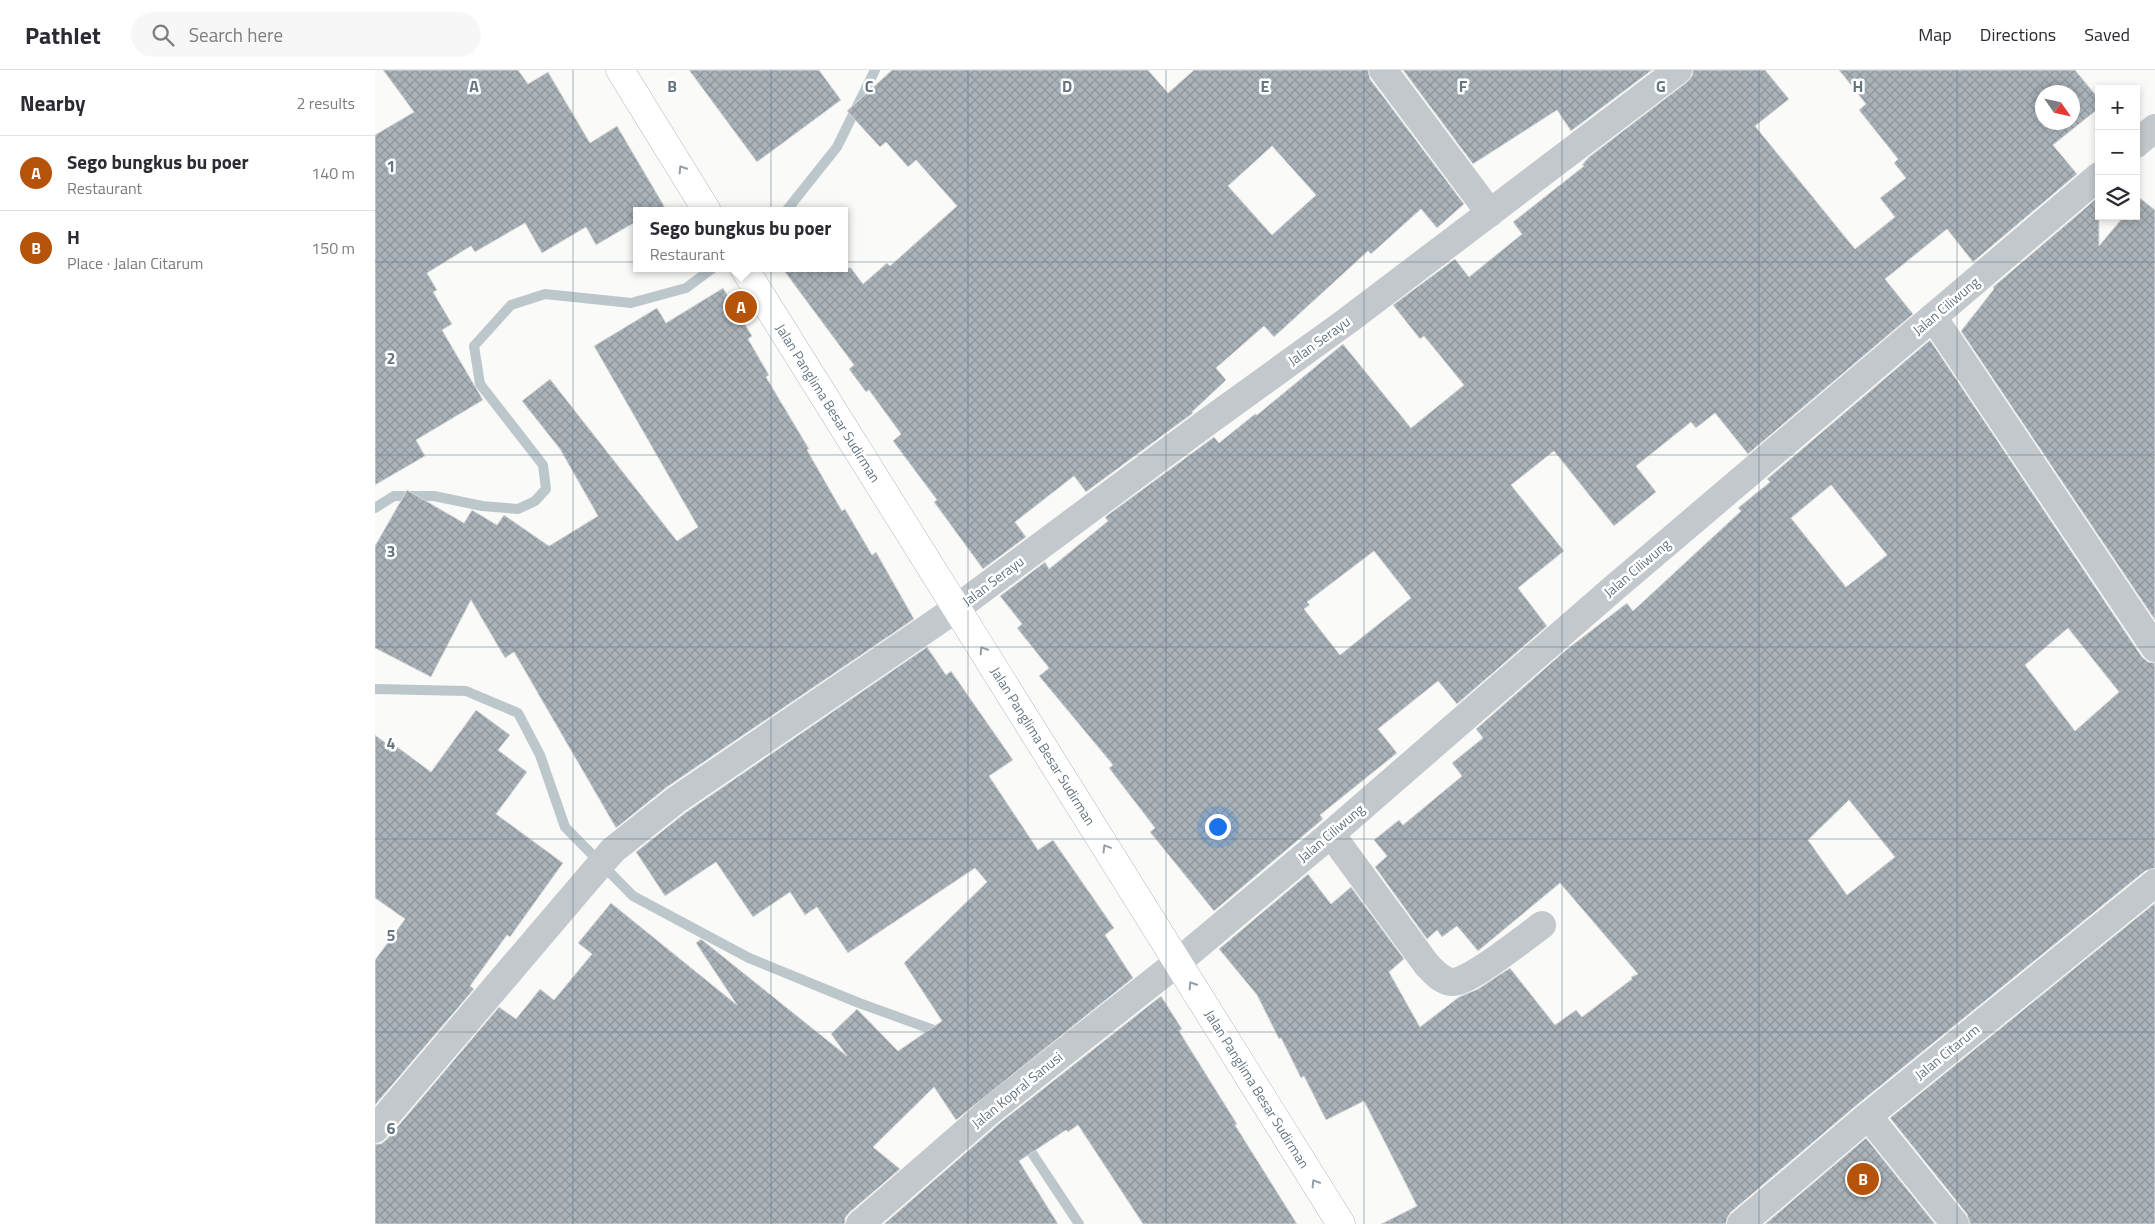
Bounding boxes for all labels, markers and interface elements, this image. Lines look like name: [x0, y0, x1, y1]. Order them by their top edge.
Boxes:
search box: [131, 12, 481, 57]
text: Pathlet: [25, 17, 101, 53]
text: Search here: [189, 20, 283, 49]
icon: search: [149, 21, 177, 49]
text: Map: [1918, 21, 1952, 48]
text: Directions: [1980, 21, 2056, 48]
text: Saved: [2084, 21, 2130, 48]
text: A: [469, 74, 479, 98]
text: B: [667, 74, 677, 98]
text: C: [865, 74, 874, 98]
text: D: [1062, 74, 1072, 98]
text: E: [1261, 74, 1270, 98]
text: F: [1459, 74, 1468, 98]
text: G: [1656, 74, 1666, 98]
text: H: [1853, 74, 1863, 98]
north arrow: [2035, 85, 2080, 130]
map controls: [2095, 85, 2140, 220]
button: +: [2095, 85, 2140, 130]
text: Nearby: [20, 87, 85, 119]
text: 2 results: [296, 91, 355, 115]
button: −: [2095, 130, 2140, 175]
text: Sego bungkus bu poer: [67, 147, 249, 176]
text: 1: [387, 154, 395, 178]
text: A: [31, 161, 41, 185]
text: 140 m: [311, 161, 355, 185]
one-way arrow: [678, 166, 688, 175]
button: layers: [2095, 175, 2140, 220]
text: Restaurant: [67, 176, 142, 200]
popup: [633, 207, 848, 272]
text: Sego bungkus bu poer: [650, 213, 831, 242]
text: H: [67, 222, 80, 251]
text: B: [31, 236, 41, 260]
text: 150 m: [311, 236, 355, 260]
text: Restaurant: [650, 242, 725, 266]
text: Place · Jalan Citarum: [67, 251, 203, 275]
street label: Jalan Ciliwung: [1908, 271, 1984, 340]
pin: A: [725, 288, 757, 326]
street label: Jalan Serayu: [1283, 311, 1354, 370]
street label: Jalan Panglima Besar Sudirman: [771, 319, 886, 486]
text: 2: [387, 346, 395, 370]
street label: Jalan Ciliwung: [1599, 533, 1675, 602]
text: 3: [387, 539, 395, 563]
street label: Jalan Serayu: [957, 550, 1028, 611]
one-way arrow: [980, 646, 990, 655]
street label: Jalan Panglima Besar Sudirman: [986, 662, 1101, 829]
text: 4: [387, 731, 396, 755]
street label: Jalan Ciliwung: [1293, 798, 1369, 867]
your location: [1205, 814, 1231, 840]
one-way arrow: [1102, 844, 1112, 853]
text: 5: [387, 923, 396, 947]
one-way arrow: [1189, 982, 1198, 991]
street label: Jalan Panglima Besar Sudirman: [1200, 1005, 1315, 1172]
street label: Jalan Citarum: [1910, 1019, 1984, 1084]
street label: Jalan Kopral Sanusi: [967, 1046, 1067, 1133]
text: 6: [387, 1116, 396, 1140]
pin: B: [1847, 1160, 1879, 1198]
one-way arrow: [1312, 1179, 1322, 1188]

